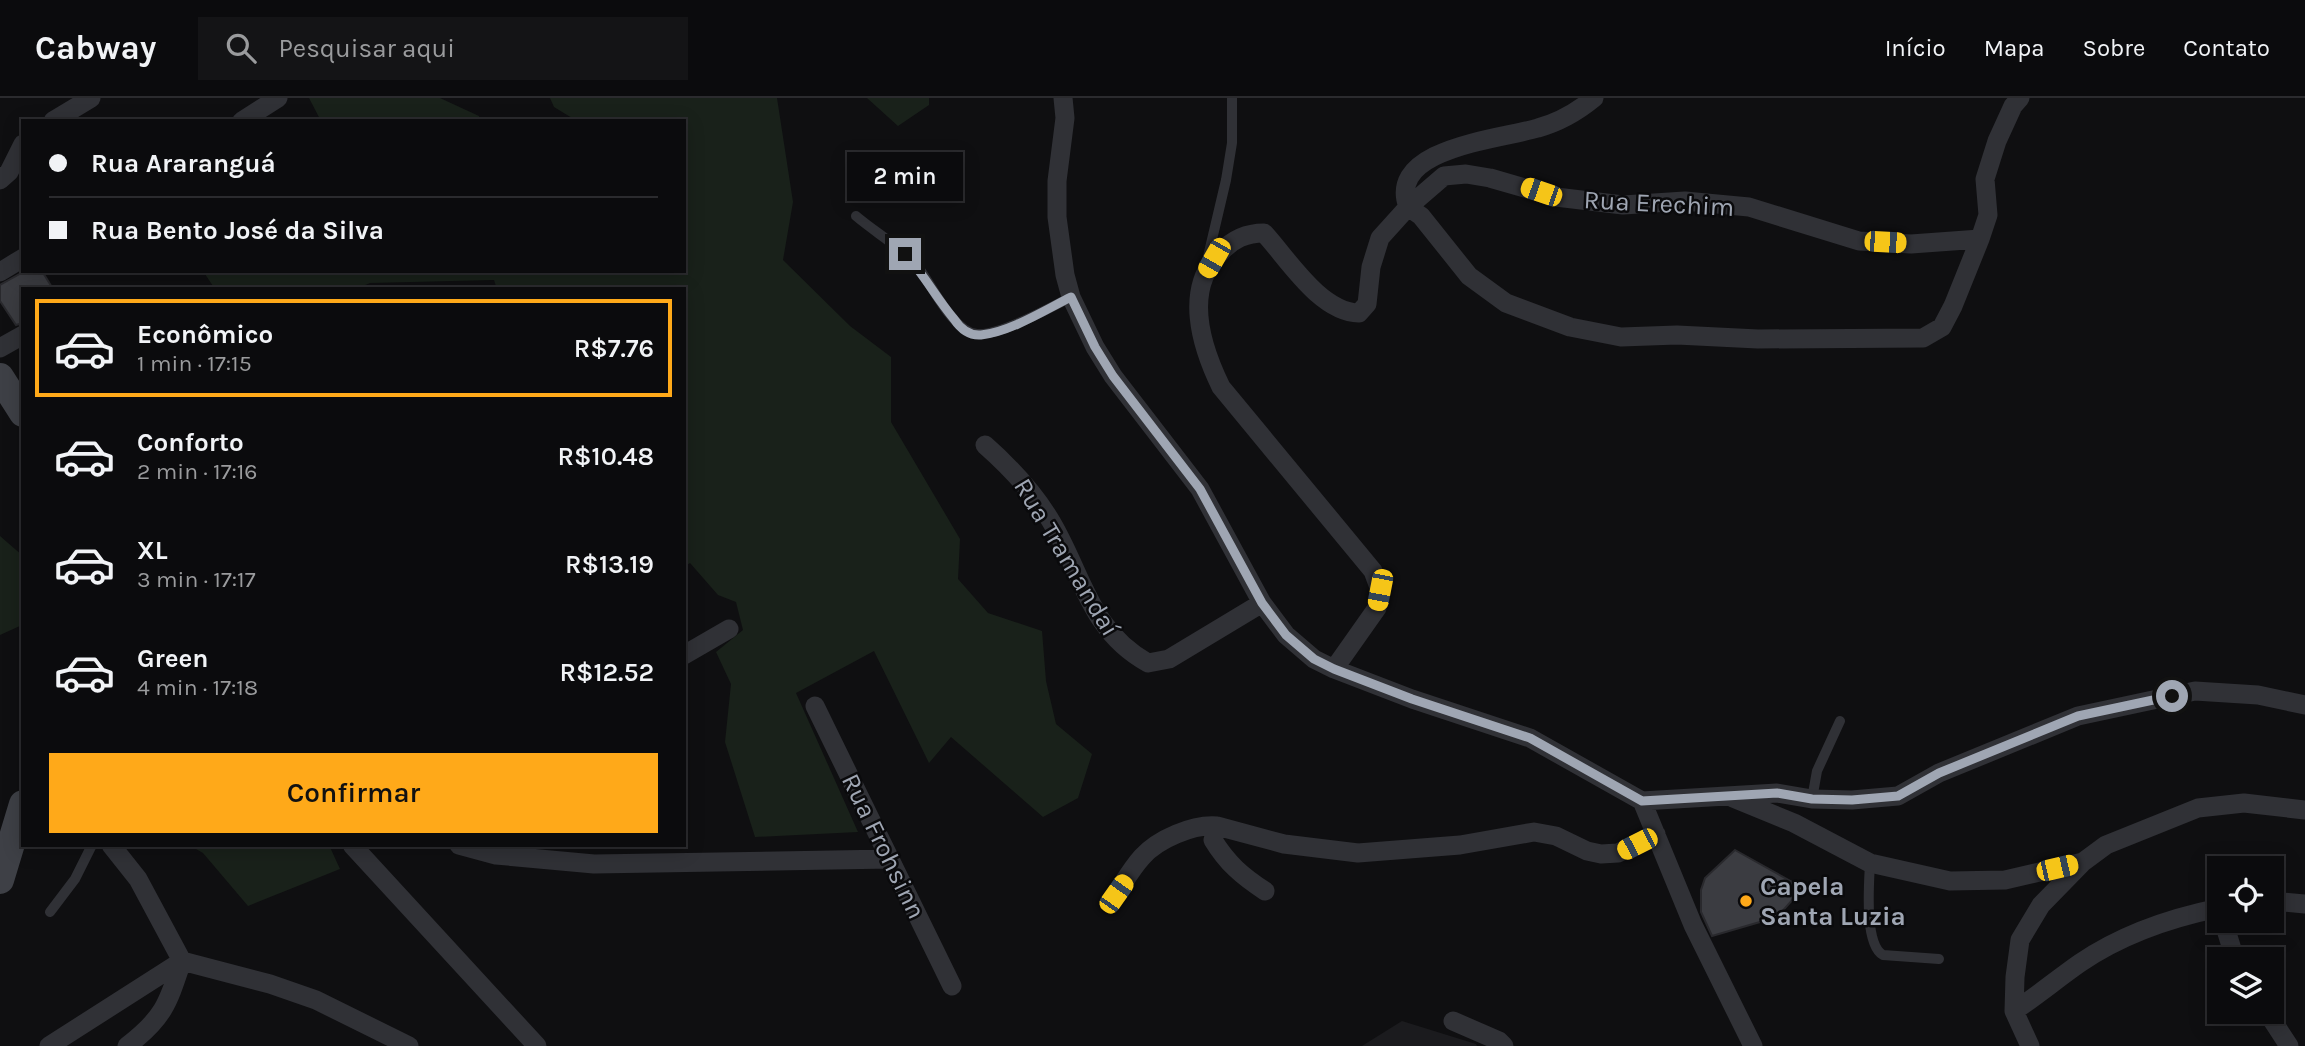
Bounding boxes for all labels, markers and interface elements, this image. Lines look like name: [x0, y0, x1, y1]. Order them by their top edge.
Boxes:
search box: [198, 17, 688, 80]
text: Cabway: [35, 29, 156, 67]
icon: search: [222, 29, 260, 67]
text: Pesquisar aqui: [278, 33, 455, 64]
text: Início: [1885, 34, 1946, 62]
text: Mapa: [1984, 34, 2044, 62]
text: Sobre: [2082, 34, 2145, 62]
text: Contato: [2183, 34, 2270, 62]
text: Rua Araranguá: [91, 148, 276, 179]
callout: 2 min: [847, 152, 963, 202]
text: 2 min: [874, 163, 936, 190]
car: [1518, 175, 1565, 209]
street label: Rua Erechim: [1583, 184, 1735, 223]
text: Rua Bento José da Silva: [91, 215, 384, 246]
car: [1864, 230, 1907, 254]
car: [1195, 235, 1234, 281]
route end: [889, 238, 921, 270]
icon: car: [53, 317, 116, 380]
text: Econômico: [137, 319, 273, 350]
text: R$7.76: [574, 333, 654, 364]
text: 1 min · 17:15: [137, 350, 252, 377]
icon: car: [53, 425, 116, 488]
text: Conforto: [137, 427, 244, 458]
text: R$10.48: [558, 441, 654, 472]
text: 2 min · 17:16: [137, 458, 258, 485]
street label: Rua Tramandaí: [1007, 473, 1126, 642]
icon: car: [53, 533, 116, 596]
text: XL: [137, 535, 168, 566]
text: R$13.19: [565, 549, 654, 580]
text: 3 min · 17:17: [137, 566, 255, 593]
car: [1366, 567, 1395, 613]
icon: car: [53, 641, 116, 704]
text: Green: [137, 643, 209, 674]
text: R$12.52: [559, 657, 654, 688]
text: 4 min · 17:18: [137, 674, 258, 701]
route start: [2156, 680, 2188, 712]
button: Confirmar: [49, 753, 658, 833]
street label: Rua Frohsinn: [835, 768, 932, 924]
car: [1614, 825, 1661, 863]
car: [2035, 853, 2080, 883]
map controls: [2207, 856, 2284, 1024]
button: locate: [2207, 856, 2284, 933]
car: [1096, 871, 1137, 917]
place label: Capela Santa Luzia: [1760, 871, 1906, 932]
marker: Capela Santa Luzia: [1738, 893, 1754, 909]
button: layers: [2207, 947, 2284, 1024]

